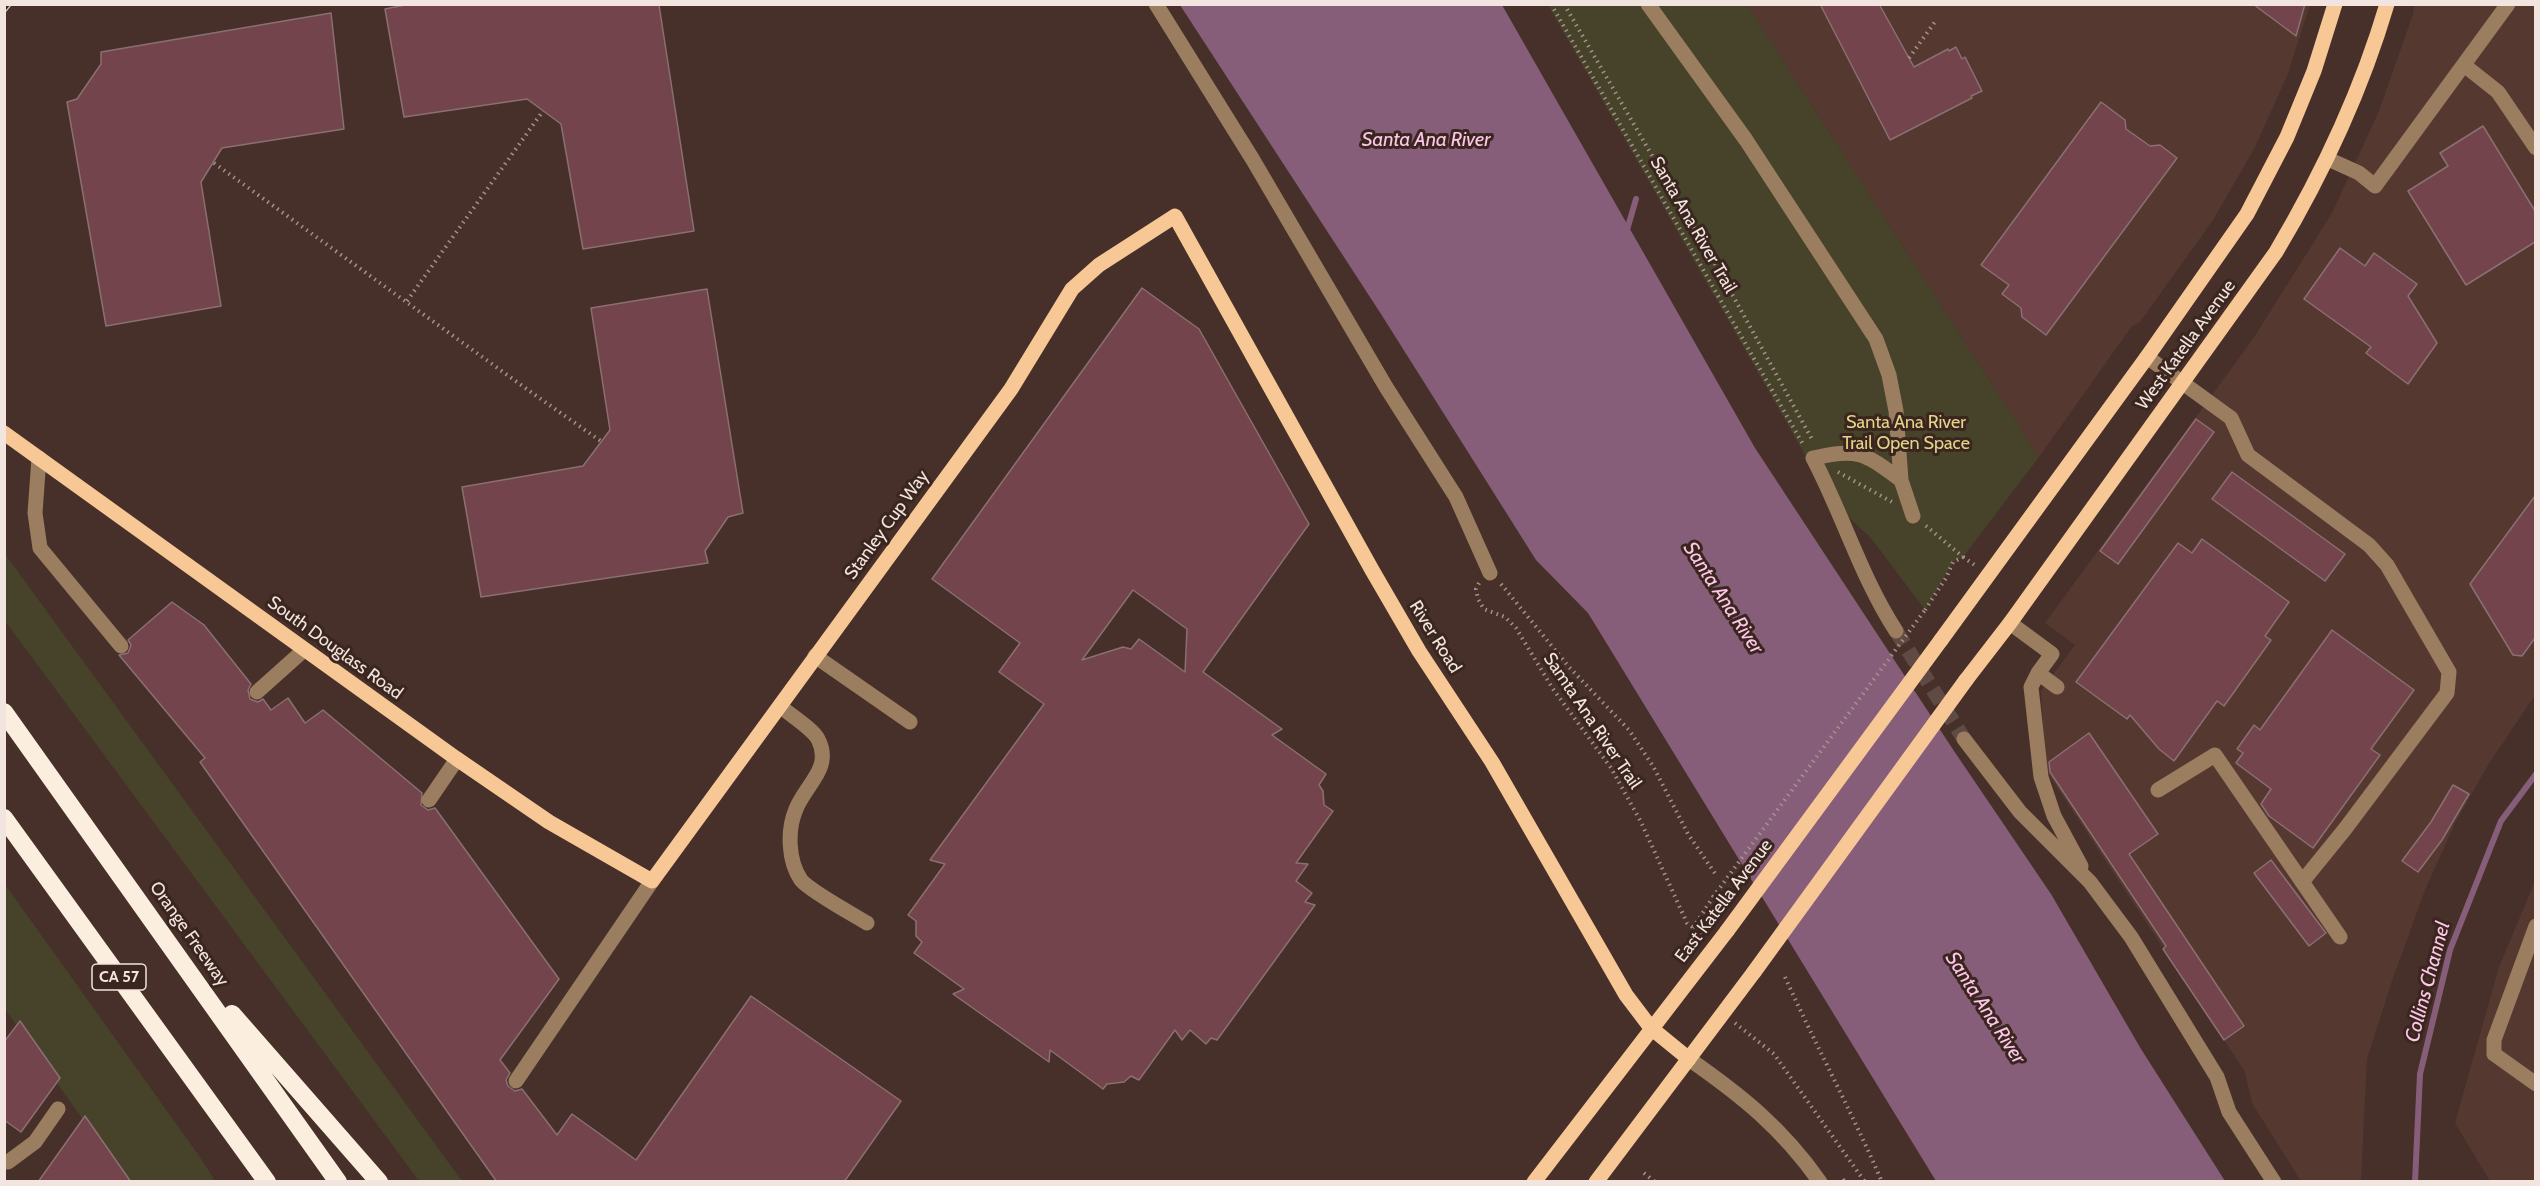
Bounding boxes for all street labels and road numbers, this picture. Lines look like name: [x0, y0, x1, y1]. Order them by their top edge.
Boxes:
street label: Santa Ana River Trail: [1645, 153, 1741, 297]
street label: West Katella Avenue: [2132, 276, 2240, 414]
street label: Stanley Cup Way: [840, 466, 934, 584]
street label: South Douglass Road: [263, 592, 407, 704]
street label: River Road: [1404, 597, 1466, 677]
street label: Samta Ana River Trail: [1538, 649, 1646, 793]
street label: East Katella Avenue: [1671, 835, 1777, 967]
street label: Orange Freeway: [145, 877, 233, 991]
road number: CA 57: [92, 964, 146, 990]

